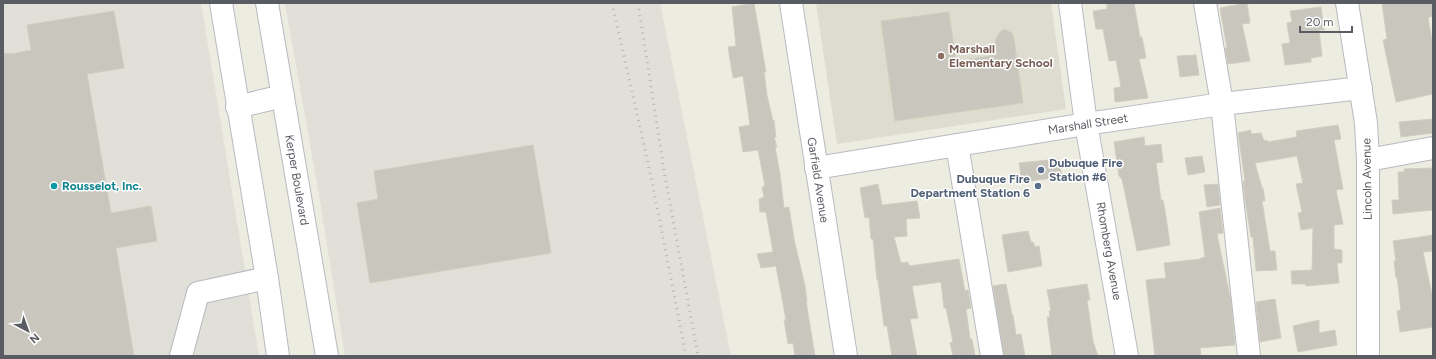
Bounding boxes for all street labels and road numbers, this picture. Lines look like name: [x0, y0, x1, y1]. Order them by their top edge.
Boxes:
street label: Marshall Street: [1047, 111, 1129, 137]
street label: Kerper Boulevard: [282, 134, 312, 226]
street label: Garfield Avenue: [804, 136, 832, 224]
street label: Lincoln Avenue: [1359, 137, 1375, 220]
street label: Rhomberg Avenue: [1093, 201, 1125, 302]

